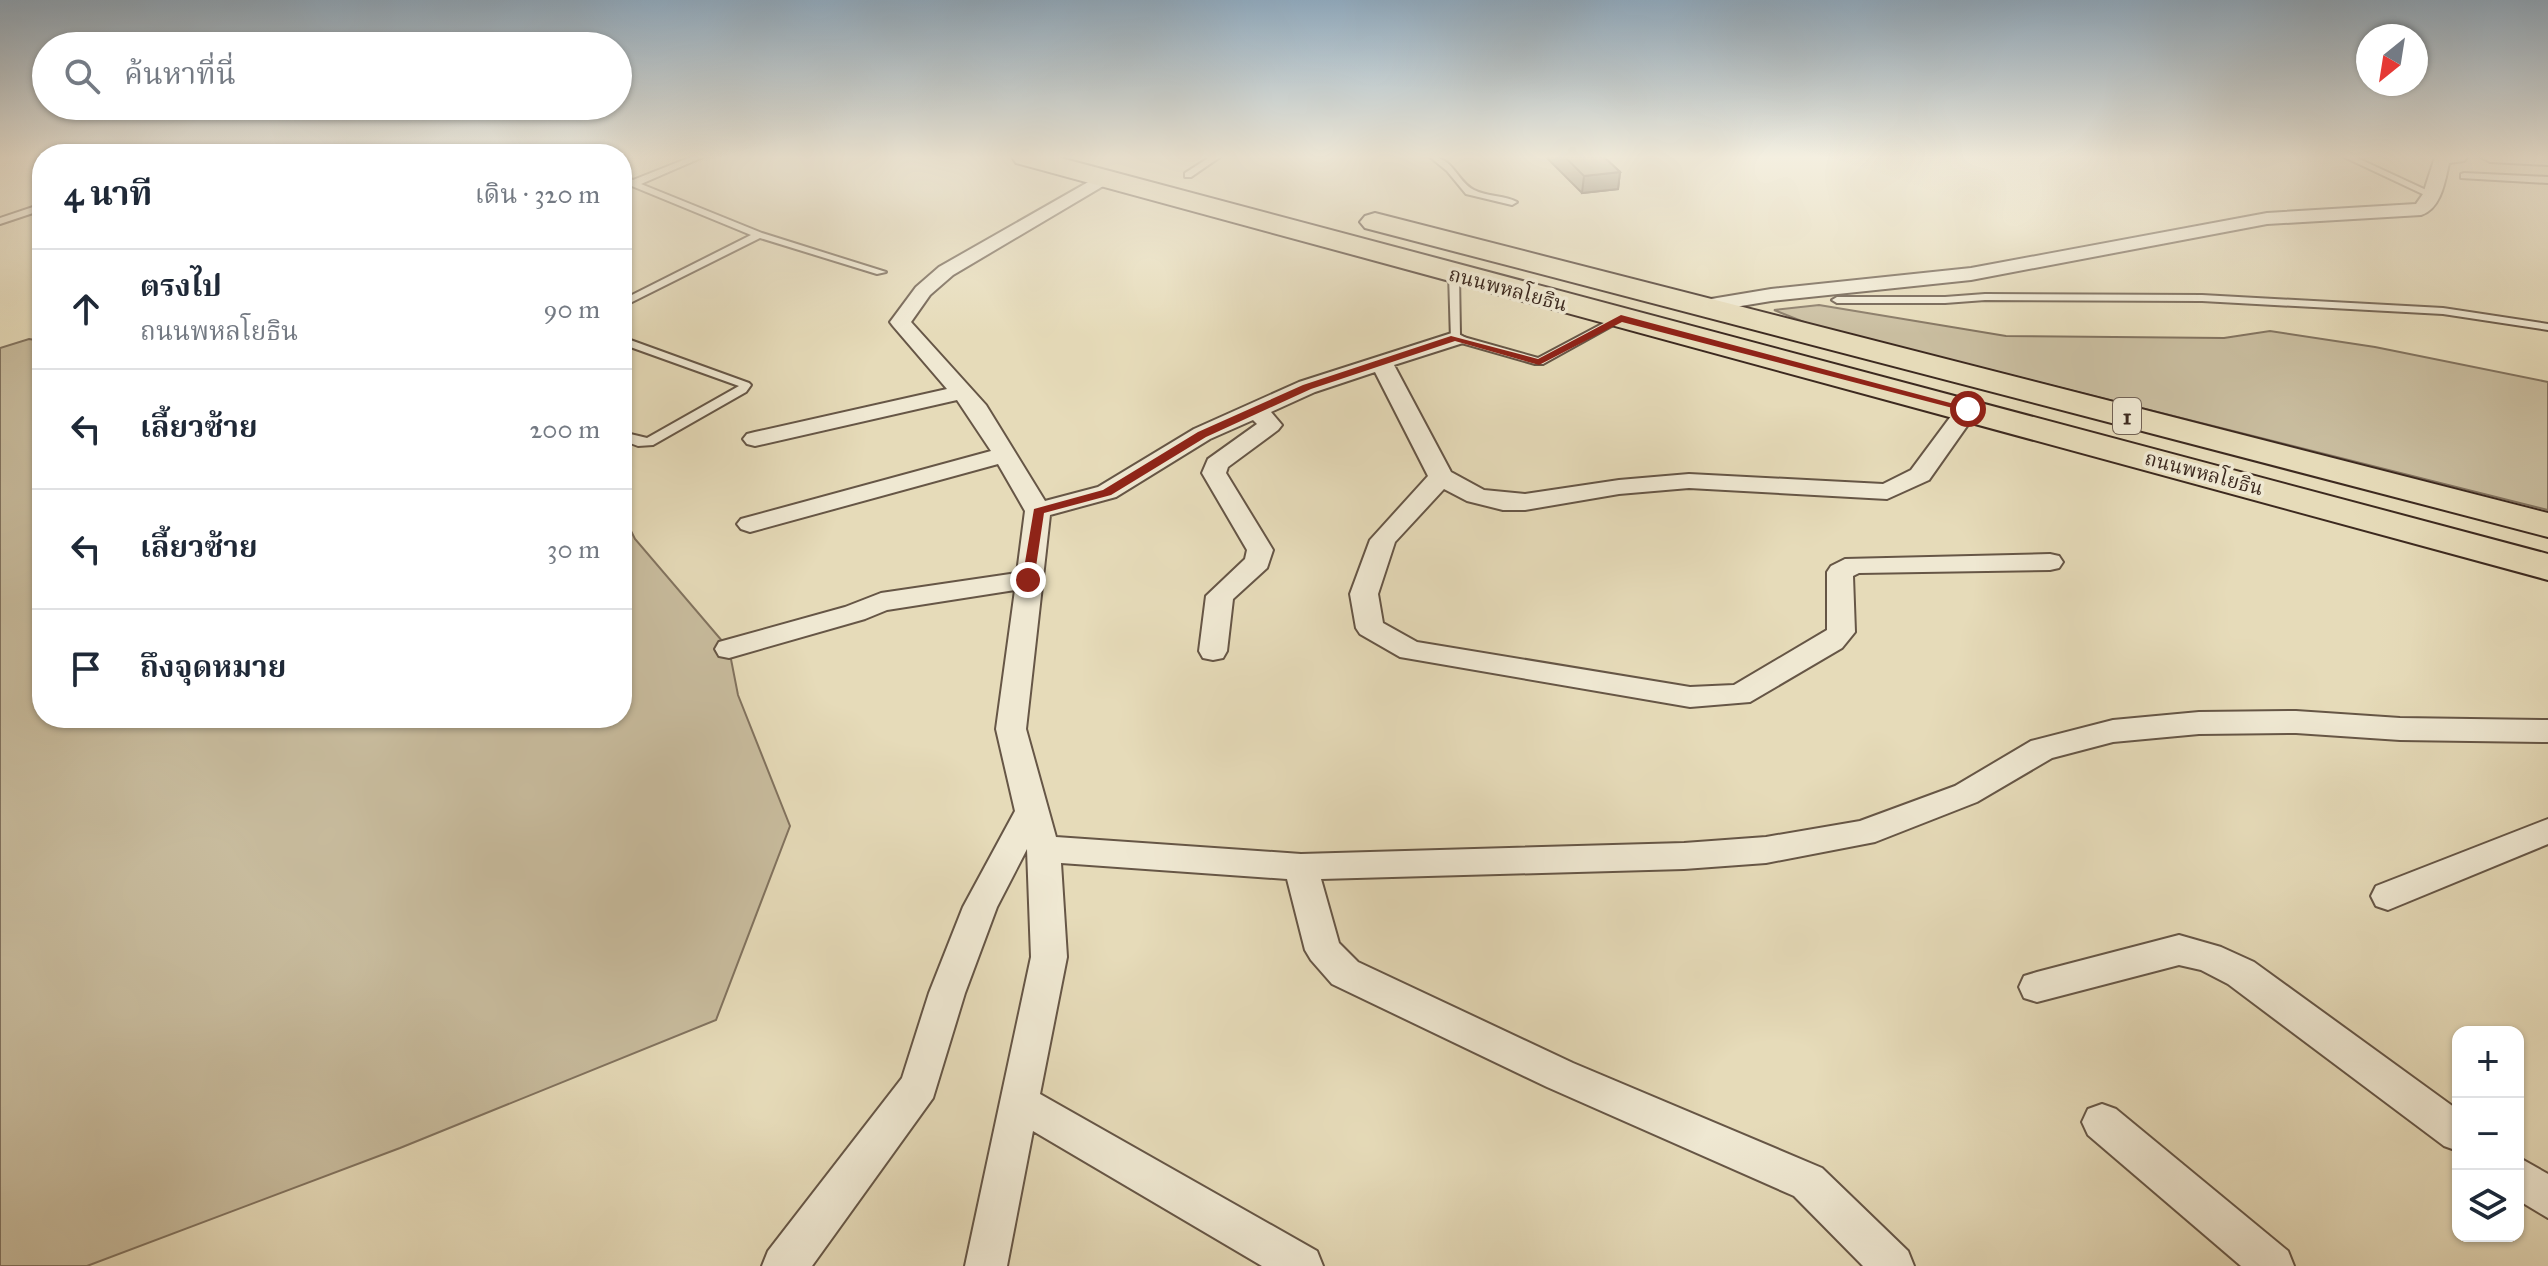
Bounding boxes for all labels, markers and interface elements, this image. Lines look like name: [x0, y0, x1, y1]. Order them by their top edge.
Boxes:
north arrow: [2356, 24, 2428, 96]
search box: [32, 32, 632, 120]
icon: search: [60, 54, 104, 98]
text: ค้นหาที่นี่: [124, 56, 236, 92]
text: 4 นาที: [64, 173, 152, 214]
text: เดิน · 320 m: [475, 178, 600, 210]
street label: ถนนพหลโยธิน: [1446, 260, 1570, 316]
text: ตรงไป: [140, 268, 222, 304]
icon: ahead: [64, 287, 108, 331]
text: 90 m: [543, 293, 600, 325]
text: ถนนพหลโยธิน: [140, 315, 298, 347]
route start: [1950, 391, 1986, 427]
road number: 1: [2113, 398, 2141, 434]
icon: left: [64, 407, 108, 451]
text: เลี้ยวซ้าย: [140, 409, 258, 445]
text: 200 m: [529, 413, 600, 445]
street label: ถนนพหลโยธิน: [2142, 444, 2266, 500]
icon: left: [64, 527, 108, 571]
text: เลี้ยวซ้าย: [140, 529, 258, 565]
text: 30 m: [547, 533, 600, 565]
route end: [1010, 562, 1046, 598]
icon: arrive: [64, 647, 108, 691]
text: ถึงจุดหมาย: [140, 649, 286, 685]
map controls: [2452, 1026, 2524, 1242]
button: +: [2452, 1026, 2524, 1098]
button: −: [2452, 1098, 2524, 1170]
button: layers: [2452, 1170, 2524, 1242]

